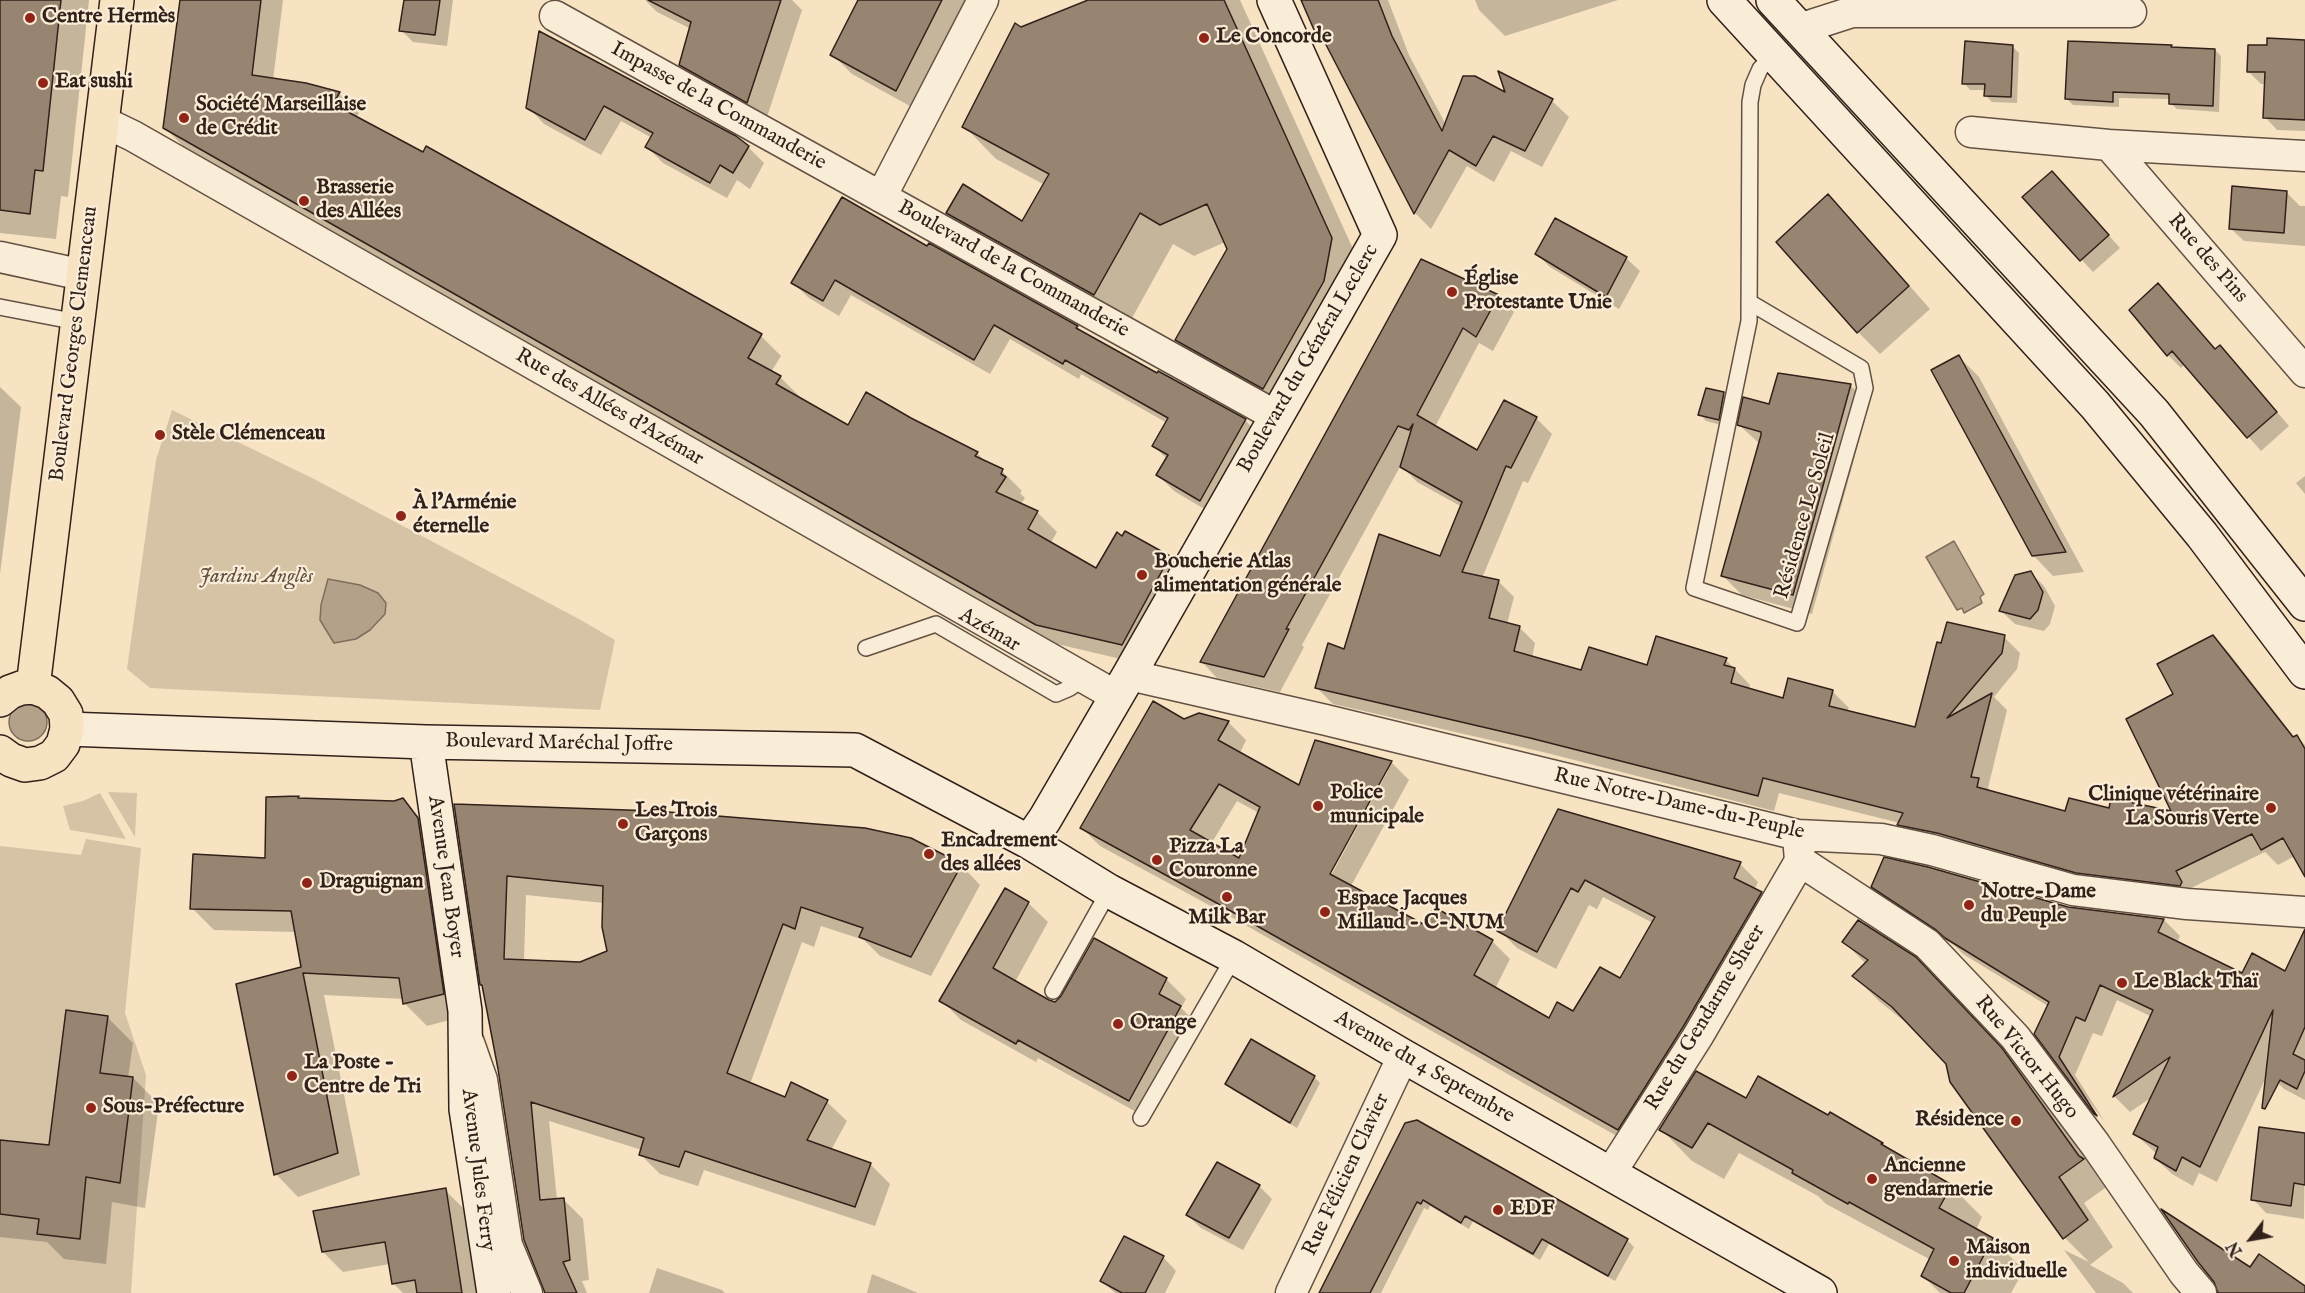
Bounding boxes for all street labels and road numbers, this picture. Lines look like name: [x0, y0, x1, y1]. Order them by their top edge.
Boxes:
street label: Impasse de la Commanderie: [606, 37, 830, 177]
street label: Boulevard de la Commanderie: [893, 196, 1133, 344]
street label: Boulevard Georges Clemenceau: [46, 205, 104, 483]
street label: Rue des Pins: [2161, 209, 2253, 309]
street label: Boulevard du Général Leclerc: [1233, 240, 1385, 478]
street label: Rue des Allées d'Azémar: [510, 344, 708, 472]
street label: Résidence Le Soleil: [1770, 430, 1842, 602]
street label: Azémar: [954, 603, 1024, 659]
street label: Boulevard Maréchal Joffre: [445, 729, 673, 759]
street label: Rue Notre-Dame-du-Peuple: [1551, 764, 1807, 846]
street label: Avenue Jean Boyer: [421, 794, 469, 960]
street label: Rue du Gendarme Sheer: [1641, 920, 1771, 1116]
street label: Rue Victor Hugo: [1969, 991, 2083, 1125]
street label: Avenue du 4 Septembre: [1330, 1006, 1518, 1130]
street label: Avenue Jules Ferry: [455, 1087, 499, 1253]
street label: Rue Félicien Clavier: [1298, 1090, 1396, 1260]

